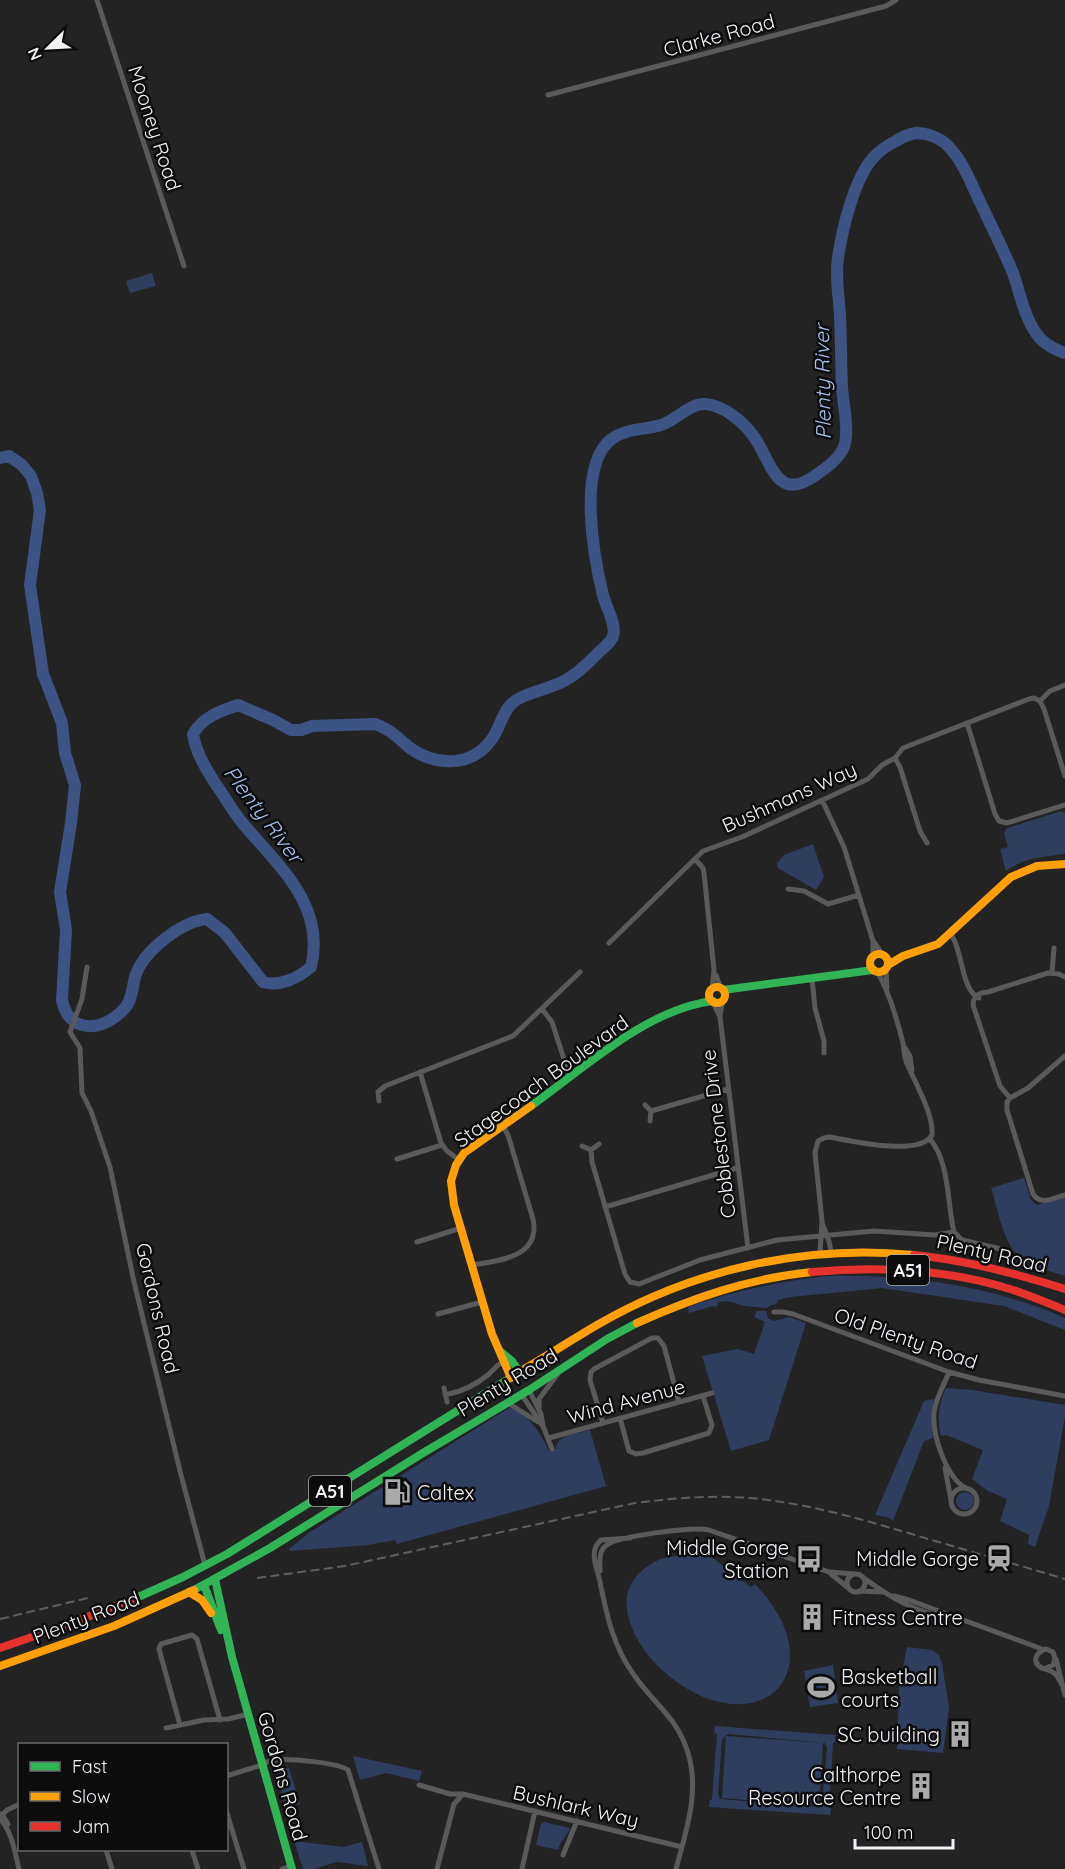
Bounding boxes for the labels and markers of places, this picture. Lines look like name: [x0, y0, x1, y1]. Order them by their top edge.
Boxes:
fuel station icon: Caltex: [382, 1477, 412, 1507]
place label: Caltex: [417, 1480, 474, 1505]
place label: Middle Gorge Station: [666, 1535, 789, 1583]
station icon: Middle Gorge: [984, 1543, 1014, 1573]
bus stop icon: Middle Gorge Station: [794, 1544, 824, 1574]
place label: Middle Gorge: [856, 1546, 979, 1571]
building icon: Fitness Centre: [797, 1602, 827, 1632]
place label: Fitness Centre: [832, 1605, 963, 1630]
place label: Basketball courts: [841, 1664, 937, 1712]
sports icon: Basketball courts: [806, 1672, 836, 1702]
building icon: SC building: [945, 1719, 975, 1749]
place label: SC building: [838, 1722, 940, 1747]
place label: Calthorpe Resource Centre: [748, 1762, 901, 1810]
building icon: Calthorpe Resource Centre: [906, 1771, 936, 1801]

